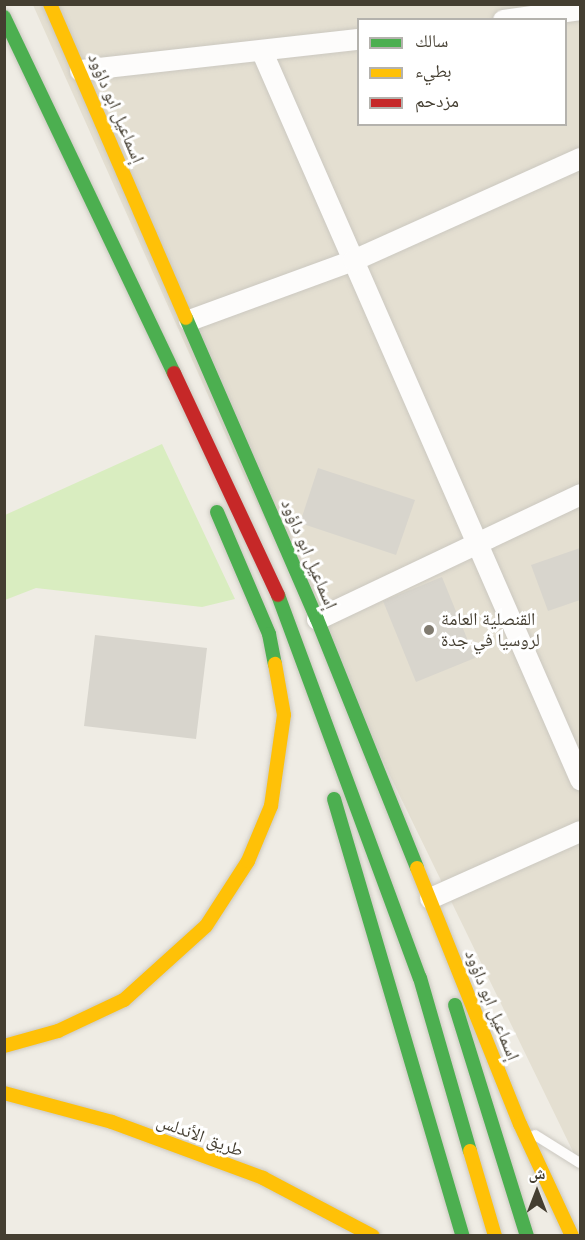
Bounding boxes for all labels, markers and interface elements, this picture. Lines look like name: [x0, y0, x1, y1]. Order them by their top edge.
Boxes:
legend: [357, 18, 567, 126]
text: سالك: [415, 30, 448, 51]
street label: إسماعيل ابو داؤود: [83, 50, 149, 166]
text: بطيء: [415, 60, 452, 81]
text: مزدحم: [415, 90, 459, 111]
street label: إسماعيل ابو داؤود: [276, 496, 342, 612]
place label: القنصلية العامة لروسيا في جدة: [441, 609, 540, 652]
marker: القنصلية العامة لروسيا في جدة: [422, 623, 436, 637]
street label: إسماعيل ابو داؤود: [460, 947, 524, 1063]
street label: طريق الأندلس: [154, 1110, 246, 1162]
north arrow: [507, 1162, 567, 1222]
text: ش: [529, 1164, 545, 1183]

